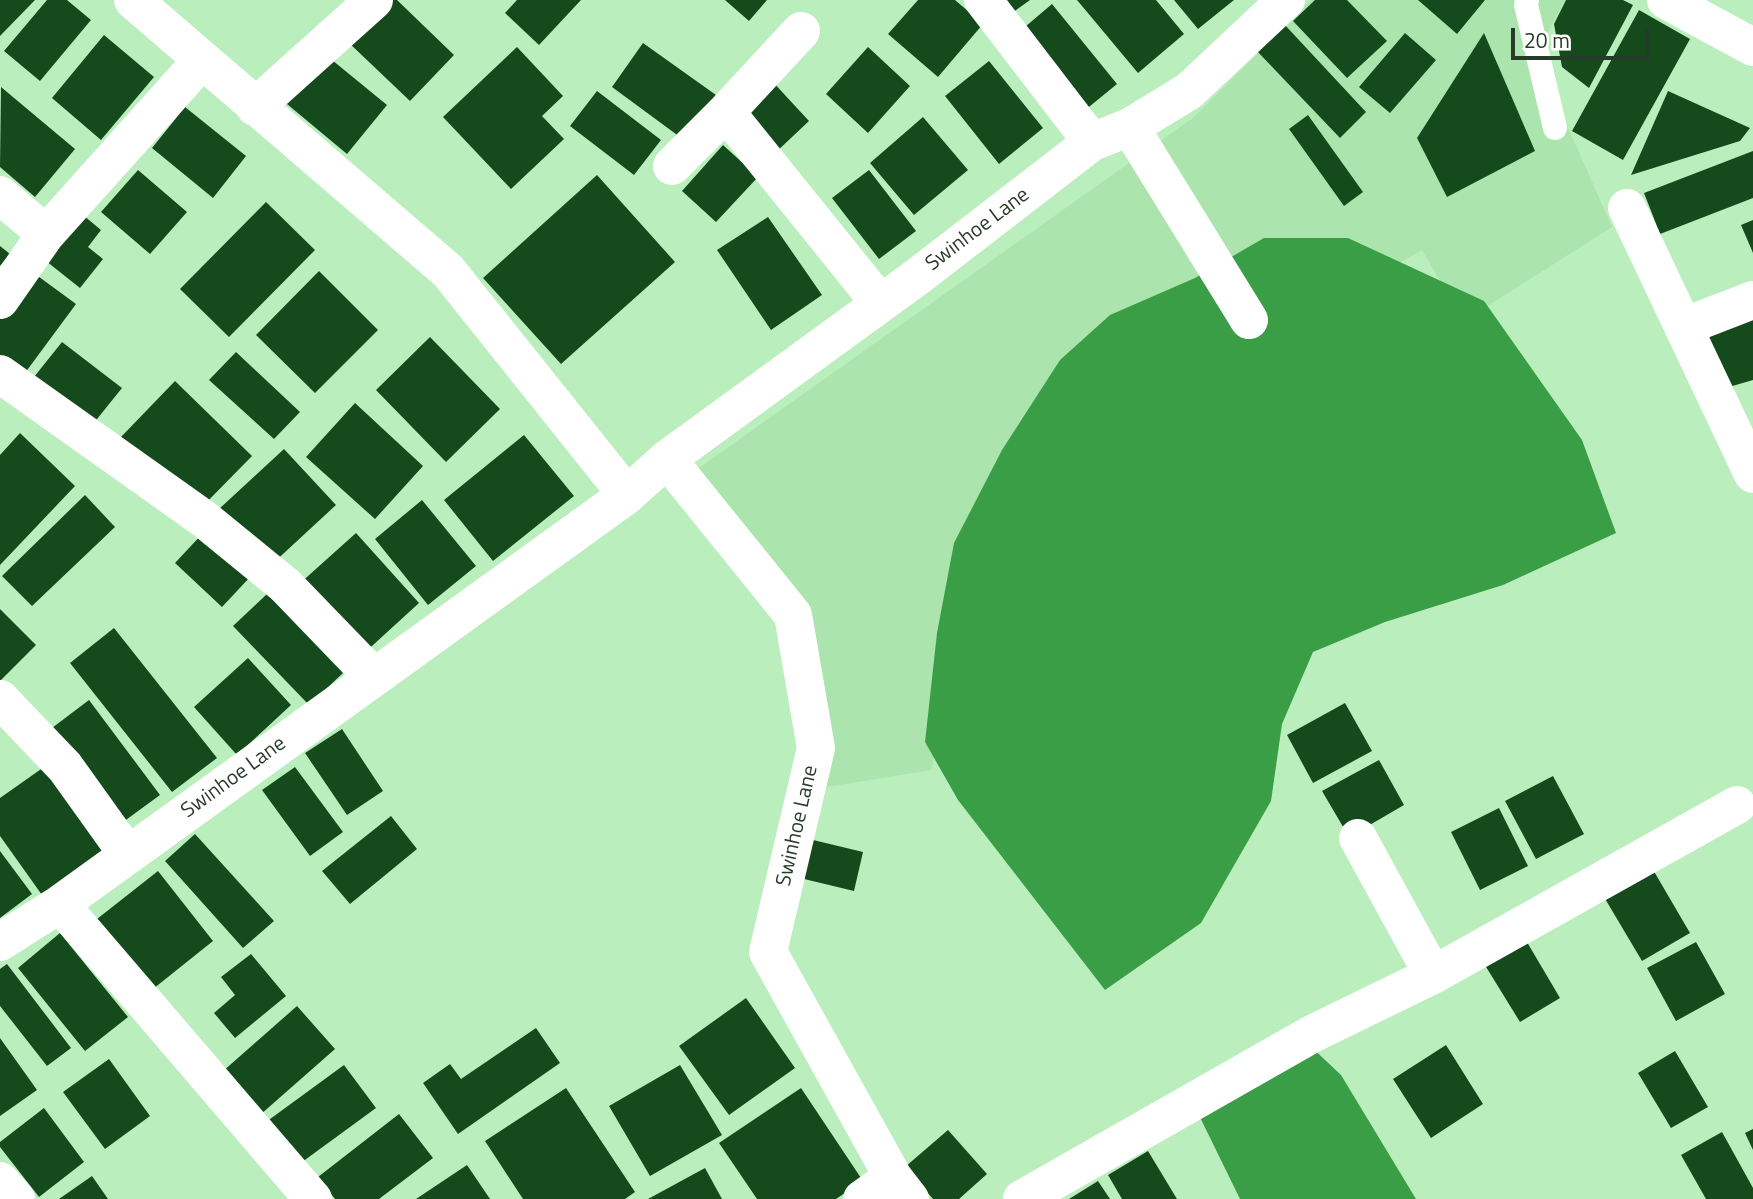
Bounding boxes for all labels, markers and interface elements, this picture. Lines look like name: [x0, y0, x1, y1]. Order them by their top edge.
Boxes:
scale bar: [1515, 14, 1653, 58]
text: 20 m: [1524, 24, 1570, 56]
street label: Swinhoe Lane: [921, 183, 1035, 277]
street label: Swinhoe Lane: [177, 732, 291, 824]
street label: Swinhoe Lane: [772, 763, 824, 889]

